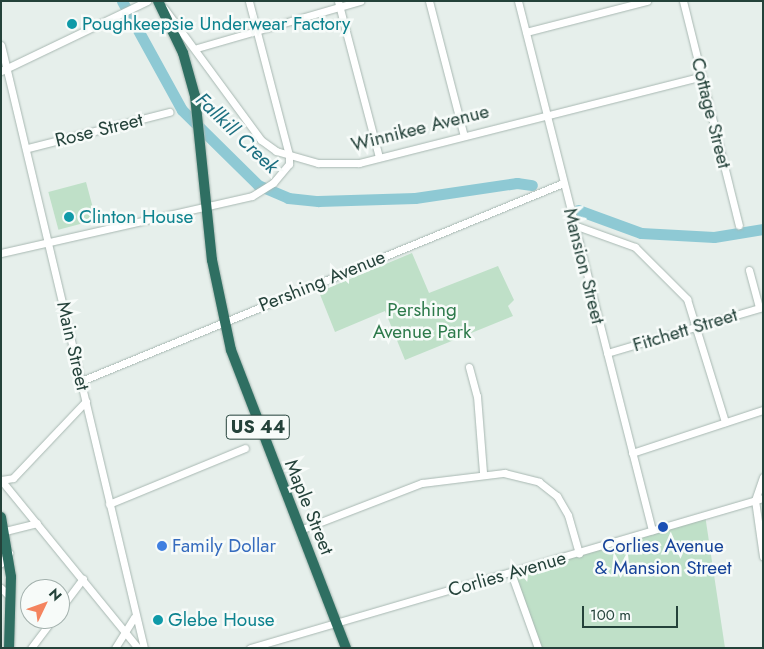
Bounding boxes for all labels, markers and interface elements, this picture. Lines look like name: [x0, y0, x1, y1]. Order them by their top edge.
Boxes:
place label: Poughkeepsie Underwear Factory: [82, 13, 350, 35]
marker: Poughkeepsie Underwear Factory: [66, 18, 78, 30]
street label: Cottage Street: [686, 55, 736, 171]
water label: Fallkill Creek: [191, 88, 283, 178]
street label: Winnikee Avenue: [349, 100, 491, 156]
street label: Rose Street: [53, 108, 145, 152]
place label: Clinton House: [79, 206, 193, 228]
street label: Mansion Street: [559, 206, 609, 326]
marker: Clinton House: [63, 211, 75, 223]
street label: Pershing Avenue: [255, 245, 389, 317]
street label: Main Street: [52, 299, 94, 393]
park label: Pershing Avenue Park: [373, 299, 471, 343]
street label: Fitchett Street: [630, 303, 740, 357]
road number: US 44: [226, 412, 290, 442]
street label: Maple Street: [280, 456, 338, 558]
marker: Corlies Avenue & Mansion Street: [657, 521, 669, 533]
place label: Family Dollar: [172, 535, 276, 557]
place label: Corlies Avenue & Mansion Street: [594, 535, 732, 579]
marker: Family Dollar: [156, 540, 168, 552]
street label: Corlies Avenue: [445, 546, 569, 602]
north arrow: [20, 579, 70, 629]
text: N: [44, 584, 67, 605]
scale bar: [584, 596, 680, 628]
text: 100 m: [590, 604, 631, 626]
place label: Glebe House: [168, 609, 275, 631]
marker: Glebe House: [152, 614, 164, 626]

